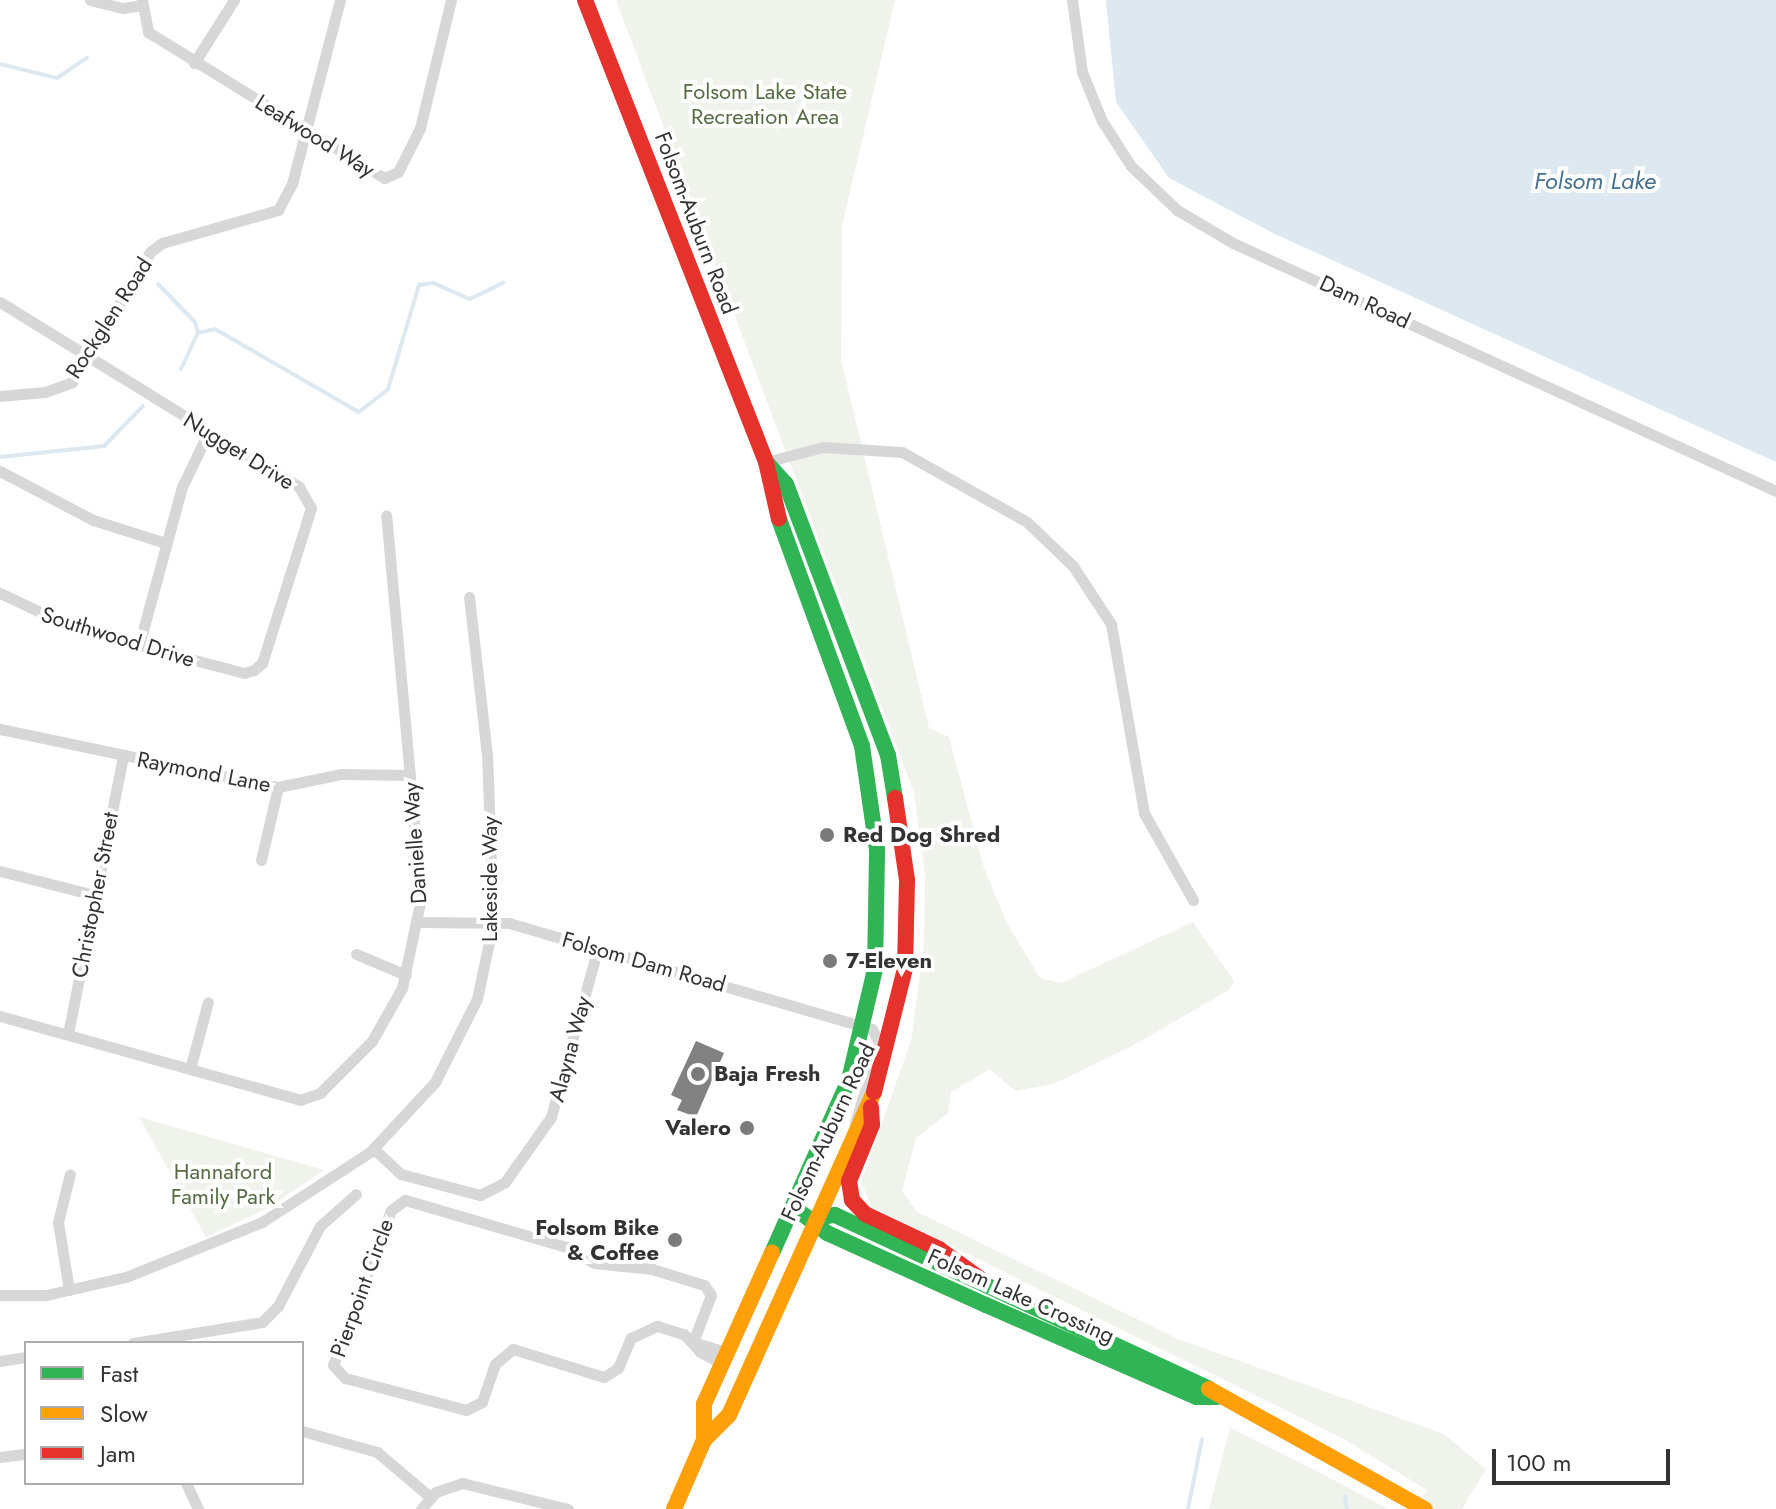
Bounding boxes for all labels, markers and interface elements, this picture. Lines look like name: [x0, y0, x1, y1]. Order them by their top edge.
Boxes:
park label: Folsom Lake State Recreation Area: [683, 78, 847, 130]
street label: Leafwood Way: [250, 89, 380, 183]
street label: Folsom-Auburn Road: [649, 128, 743, 318]
water label: Folsom Lake: [1534, 167, 1656, 195]
street label: Rockglen Road: [60, 253, 158, 383]
street label: Dam Road: [1316, 270, 1414, 334]
street label: Nugget Drive: [179, 406, 299, 496]
street label: Southwood Drive: [38, 601, 198, 673]
street label: Raymond Lane: [135, 746, 273, 798]
street label: Danielle Way: [398, 781, 432, 905]
street label: Christopher Street: [66, 810, 124, 980]
street label: Lakeside Way: [477, 816, 503, 942]
place label: Red Dog Shred: [843, 822, 1000, 848]
marker: Red Dog Shred: [818, 826, 836, 844]
street label: Folsom Dam Road: [559, 926, 729, 998]
place label: 7-Eleven: [846, 948, 932, 974]
marker: 7-Eleven: [821, 952, 839, 970]
street label: Alayna Way: [543, 993, 597, 1105]
street label: Folsom-Auburn Road: [775, 1039, 881, 1225]
place label: Baja Fresh: [714, 1061, 821, 1087]
marker: Baja Fresh: [689, 1065, 707, 1083]
place label: Valero: [665, 1115, 731, 1141]
marker: Valero: [738, 1119, 756, 1137]
park label: Hannaford Family Park: [171, 1158, 275, 1210]
place label: Folsom Bike & Coffee: [535, 1214, 659, 1266]
street label: Pierpoint Circle: [325, 1215, 399, 1361]
marker: Folsom Bike & Coffee: [666, 1231, 684, 1249]
street label: Folsom Lake Crossing: [924, 1243, 1118, 1349]
legend: [24, 1341, 304, 1485]
text: Fast: [100, 1356, 138, 1391]
text: Slow: [100, 1396, 148, 1431]
scale bar: [1496, 1433, 1674, 1483]
text: Jam: [100, 1436, 136, 1471]
text: 100 m: [1506, 1445, 1572, 1480]

